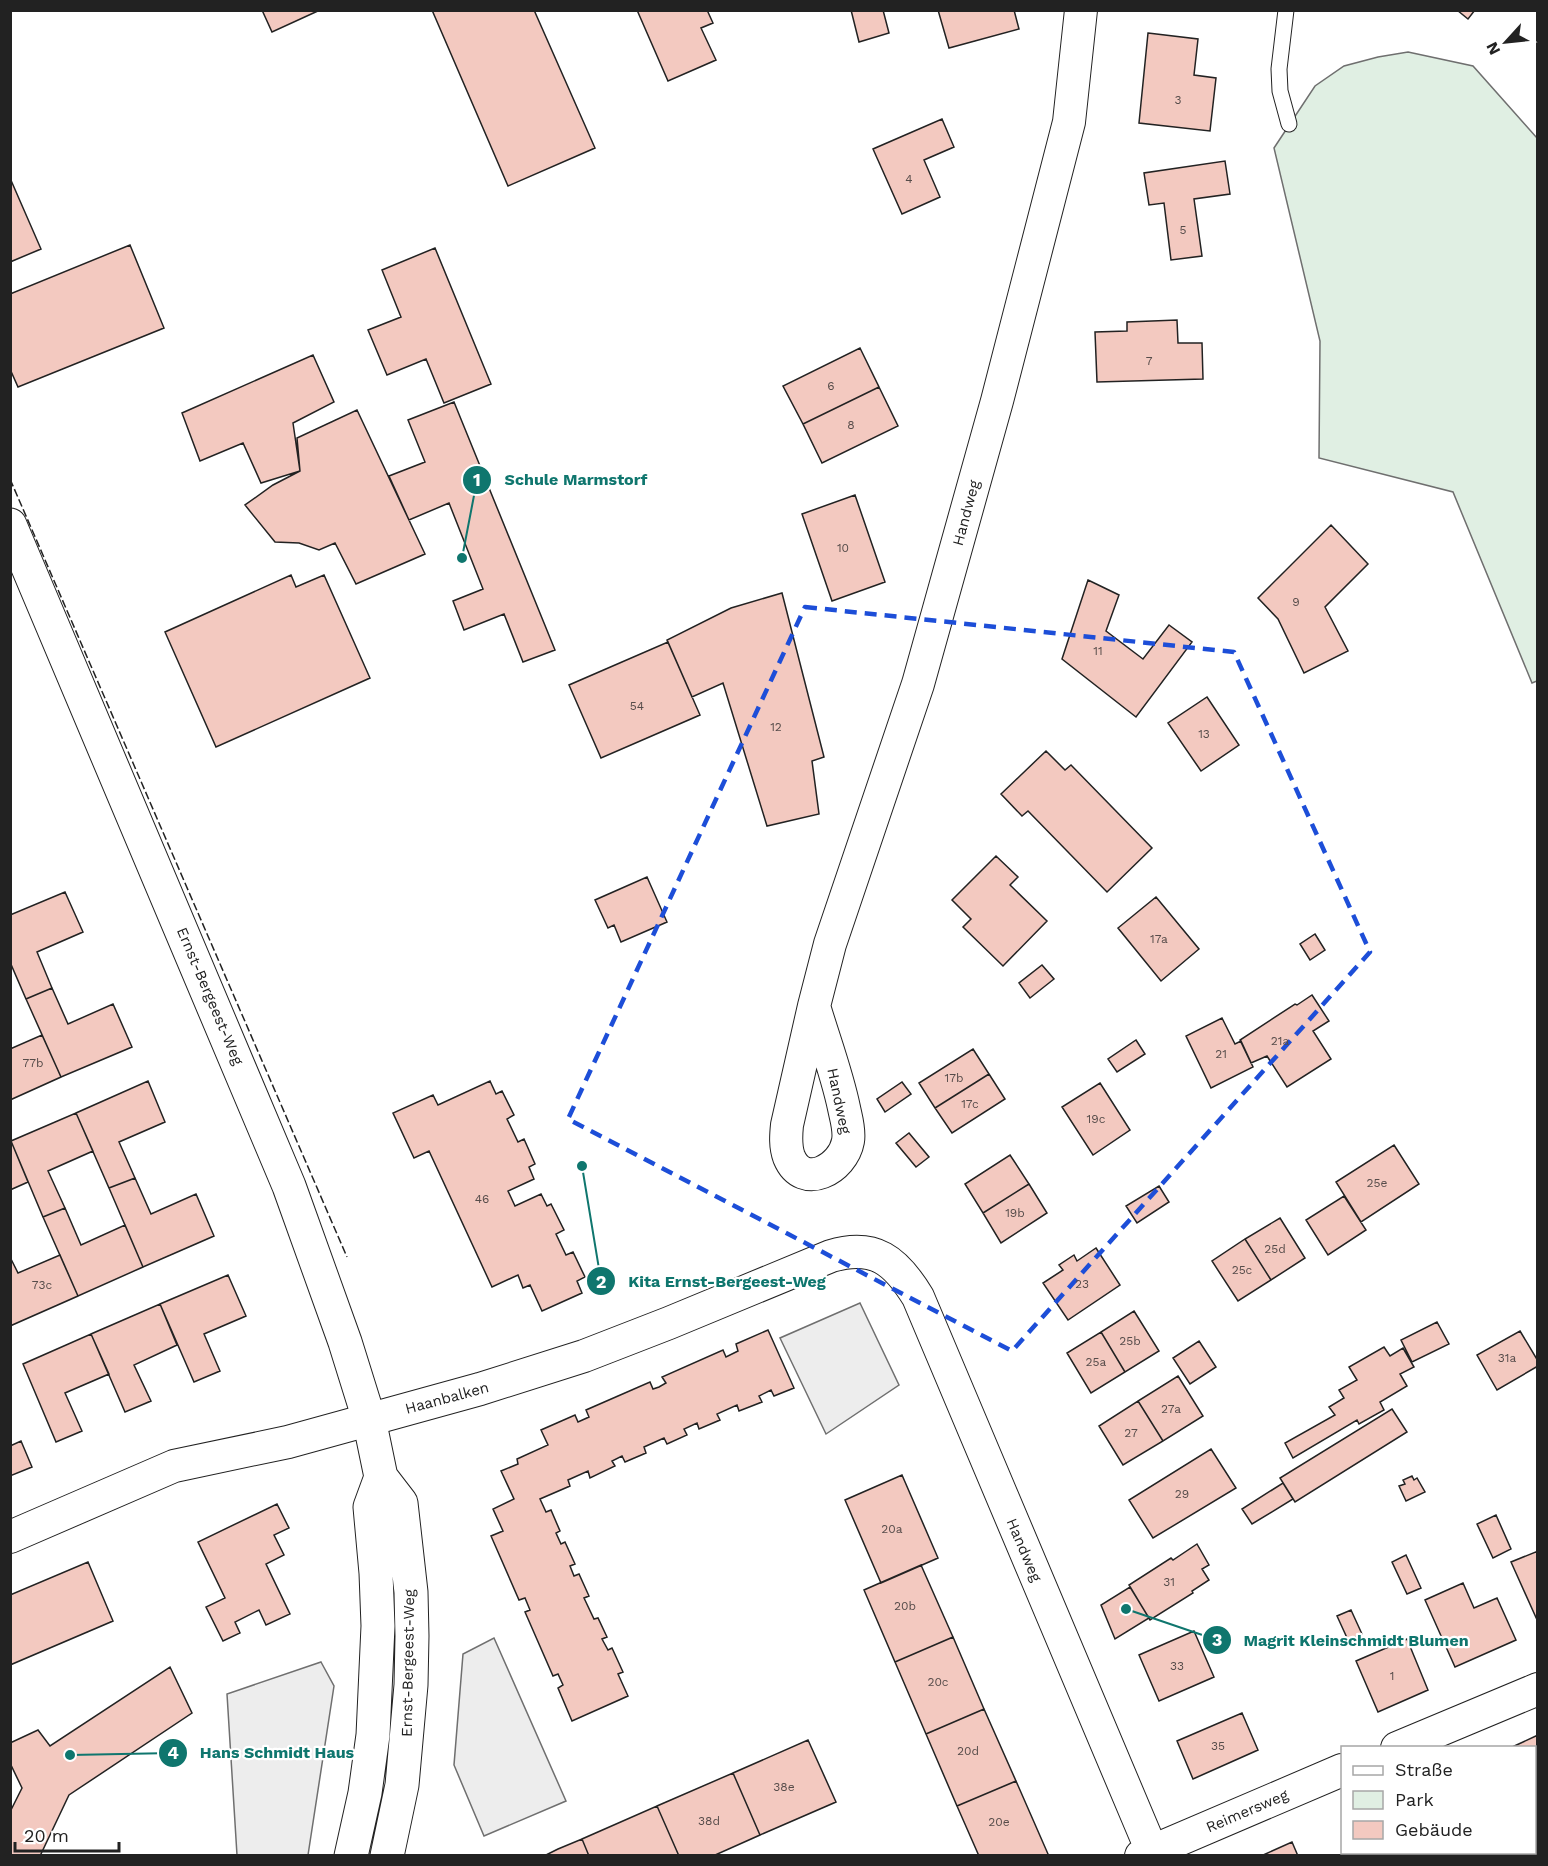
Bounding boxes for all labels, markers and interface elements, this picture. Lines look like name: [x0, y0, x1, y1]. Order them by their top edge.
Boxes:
north arrow: [1476, 12, 1536, 72]
text: N: [1482, 39, 1504, 58]
house number: 3: [1175, 93, 1182, 107]
house number: 4: [905, 172, 913, 186]
house number: 5: [1180, 223, 1187, 237]
house number: 7: [1146, 354, 1153, 368]
house number: 6: [827, 379, 835, 393]
house number: 8: [847, 418, 855, 432]
callout: Schule Marmstorf: [462, 463, 659, 497]
text: 1: [473, 469, 481, 490]
text: Schule Marmstorf: [505, 470, 648, 489]
street label: Handweg: [949, 478, 983, 548]
house number: 10: [837, 541, 849, 555]
house number: 9: [1292, 595, 1300, 609]
house number: 11: [1093, 644, 1103, 658]
house number: 54: [630, 699, 644, 713]
house number: 12: [770, 720, 782, 734]
house number: 13: [1198, 727, 1210, 741]
street label: Ernst-Bergeest-Weg: [173, 924, 247, 1068]
house number: 17a: [1150, 932, 1168, 946]
house number: 21a: [1271, 1034, 1289, 1048]
house number: 21: [1215, 1047, 1227, 1061]
house number: 77b: [23, 1056, 44, 1070]
street label: Handweg: [823, 1066, 855, 1136]
house number: 17b: [945, 1071, 963, 1085]
house number: 17c: [961, 1097, 979, 1111]
house number: 19c: [1087, 1112, 1106, 1126]
house number: 25e: [1367, 1176, 1388, 1190]
house number: 46: [475, 1192, 489, 1206]
house number: 19b: [1005, 1206, 1025, 1220]
house number: 25d: [1264, 1242, 1286, 1256]
house number: 25c: [1232, 1263, 1253, 1277]
callout: Kita Ernst-Bergeest-Weg: [586, 1264, 838, 1298]
text: 2: [596, 1271, 606, 1292]
text: Kita Ernst-Bergeest-Weg: [628, 1272, 826, 1291]
house number: 23: [1075, 1277, 1089, 1291]
house number: 73c: [32, 1278, 53, 1292]
house number: 25b: [1119, 1334, 1141, 1348]
house number: 31a: [1498, 1351, 1516, 1365]
house number: 25a: [1086, 1355, 1107, 1369]
street label: Haanbalken: [403, 1378, 491, 1418]
house number: 27a: [1161, 1402, 1181, 1416]
house number: 27: [1124, 1426, 1138, 1440]
house number: 29: [1175, 1487, 1189, 1501]
street label: Handweg: [1003, 1516, 1045, 1584]
house number: 20a: [881, 1522, 903, 1536]
house number: 31: [1163, 1575, 1175, 1589]
street label: Ernst-Bergeest-Weg: [398, 1589, 418, 1737]
house number: 20b: [894, 1599, 916, 1613]
callout: Magrit Kleinschmidt Blumen: [1202, 1623, 1481, 1657]
text: 3: [1212, 1629, 1222, 1650]
text: Magrit Kleinschmidt Blumen: [1243, 1631, 1469, 1650]
house number: 33: [1170, 1659, 1184, 1673]
house number: 1: [1390, 1669, 1394, 1683]
house number: 20c: [927, 1675, 949, 1689]
callout: Hans Schmidt Haus: [158, 1736, 366, 1770]
house number: 35: [1211, 1739, 1225, 1753]
text: 4: [167, 1742, 179, 1763]
text: Hans Schmidt Haus: [200, 1743, 355, 1762]
house number: 20d: [957, 1744, 979, 1758]
legend: [1341, 1746, 1536, 1854]
text: Straße: [1395, 1759, 1453, 1780]
house number: 38e: [773, 1780, 795, 1794]
street label: Reimersweg: [1203, 1786, 1291, 1836]
text: Park: [1395, 1789, 1434, 1810]
house number: 38d: [698, 1814, 720, 1828]
scale bar: [15, 1815, 118, 1853]
house number: 20e: [988, 1815, 1010, 1829]
text: Gebäude: [1395, 1819, 1473, 1840]
text: 20 m: [24, 1825, 69, 1846]

